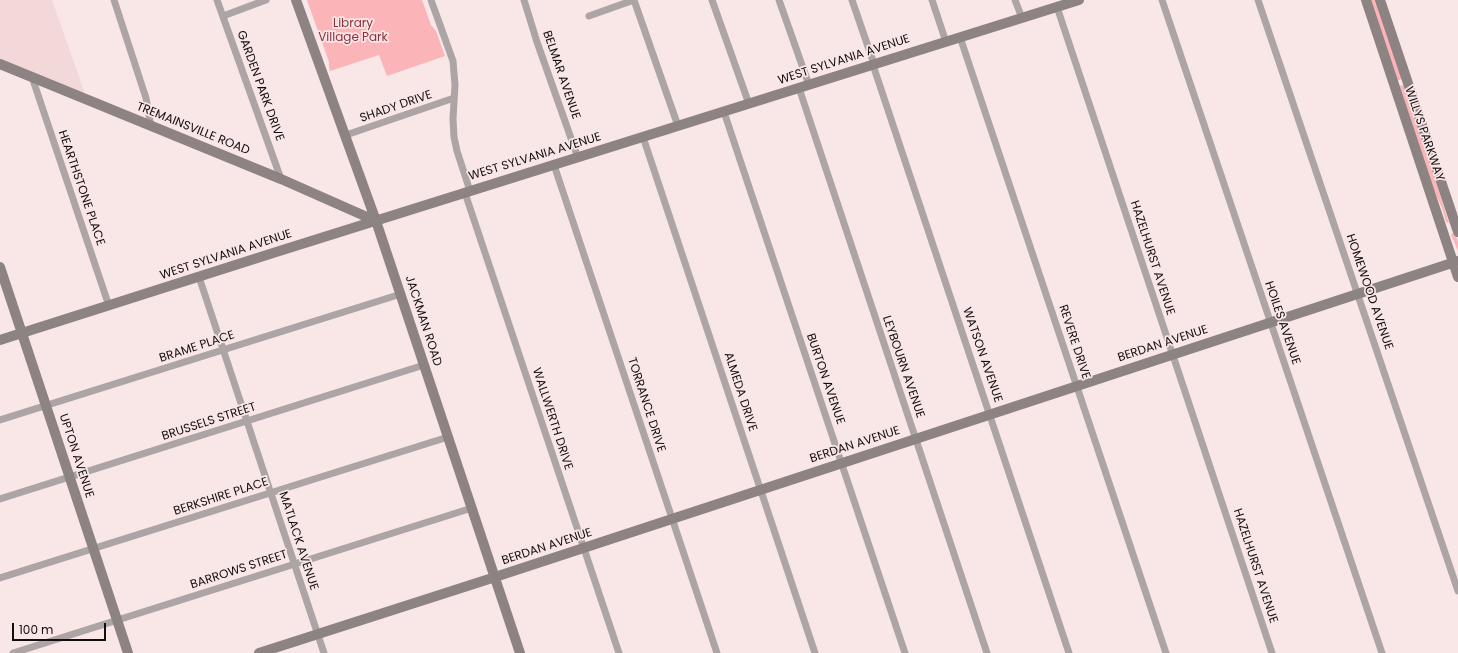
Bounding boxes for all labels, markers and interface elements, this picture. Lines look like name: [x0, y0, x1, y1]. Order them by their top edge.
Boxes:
park label: Library Village Park: [318, 17, 388, 45]
street label: GARDEN PARK DRIVE: [233, 29, 287, 143]
street label: BELMAR AVENUE: [539, 29, 583, 121]
street label: WEST SYLVANIA AVENUE: [776, 32, 912, 88]
street label: WILLYS PARKWAY: [1401, 85, 1447, 183]
street label: SHADY DRIVE: [358, 88, 434, 126]
street label: TREMAINSVILLE ROAD: [134, 100, 252, 158]
street label: HEARTHSTONE PLACE: [54, 128, 108, 248]
street label: WEST SYLVANIA AVENUE: [467, 130, 603, 184]
street label: HAZELHURST AVENUE: [1127, 199, 1177, 317]
street label: WEST SYLVANIA AVENUE: [158, 227, 294, 283]
street label: HOMEWOOD AVENUE: [1342, 232, 1396, 352]
street label: JACKMAN ROAD: [402, 274, 444, 368]
street label: HOILES AVENUE: [1261, 279, 1303, 367]
street label: REVERE DRIVE: [1055, 303, 1093, 381]
street label: WATSON AVENUE: [959, 306, 1005, 404]
street label: LEYBOURN AVENUE: [879, 314, 927, 420]
street label: BERDAN AVENUE: [1116, 323, 1210, 365]
street label: BRAME PLACE: [158, 328, 236, 366]
street label: BURTON AVENUE: [803, 332, 847, 426]
street label: ALMEDA DRIVE: [720, 351, 760, 433]
street label: TORRANCE DRIVE: [624, 356, 668, 454]
street label: WALLWERTH DRIVE: [529, 366, 575, 472]
street label: BRUSSELS STREET: [160, 400, 258, 444]
street label: UPTON AVENUE: [56, 412, 96, 500]
street label: BERDAN AVENUE: [808, 424, 902, 466]
street label: BERKSHIRE PLACE: [172, 475, 270, 519]
street label: MATLACK AVENUE: [275, 490, 321, 592]
street label: HAZELHURST AVENUE: [1230, 507, 1280, 625]
street label: BERDAN AVENUE: [500, 526, 594, 568]
street label: BARROWS STREET: [189, 548, 289, 592]
scale bar: [14, 615, 108, 641]
text: 100 m: [19, 621, 53, 638]

